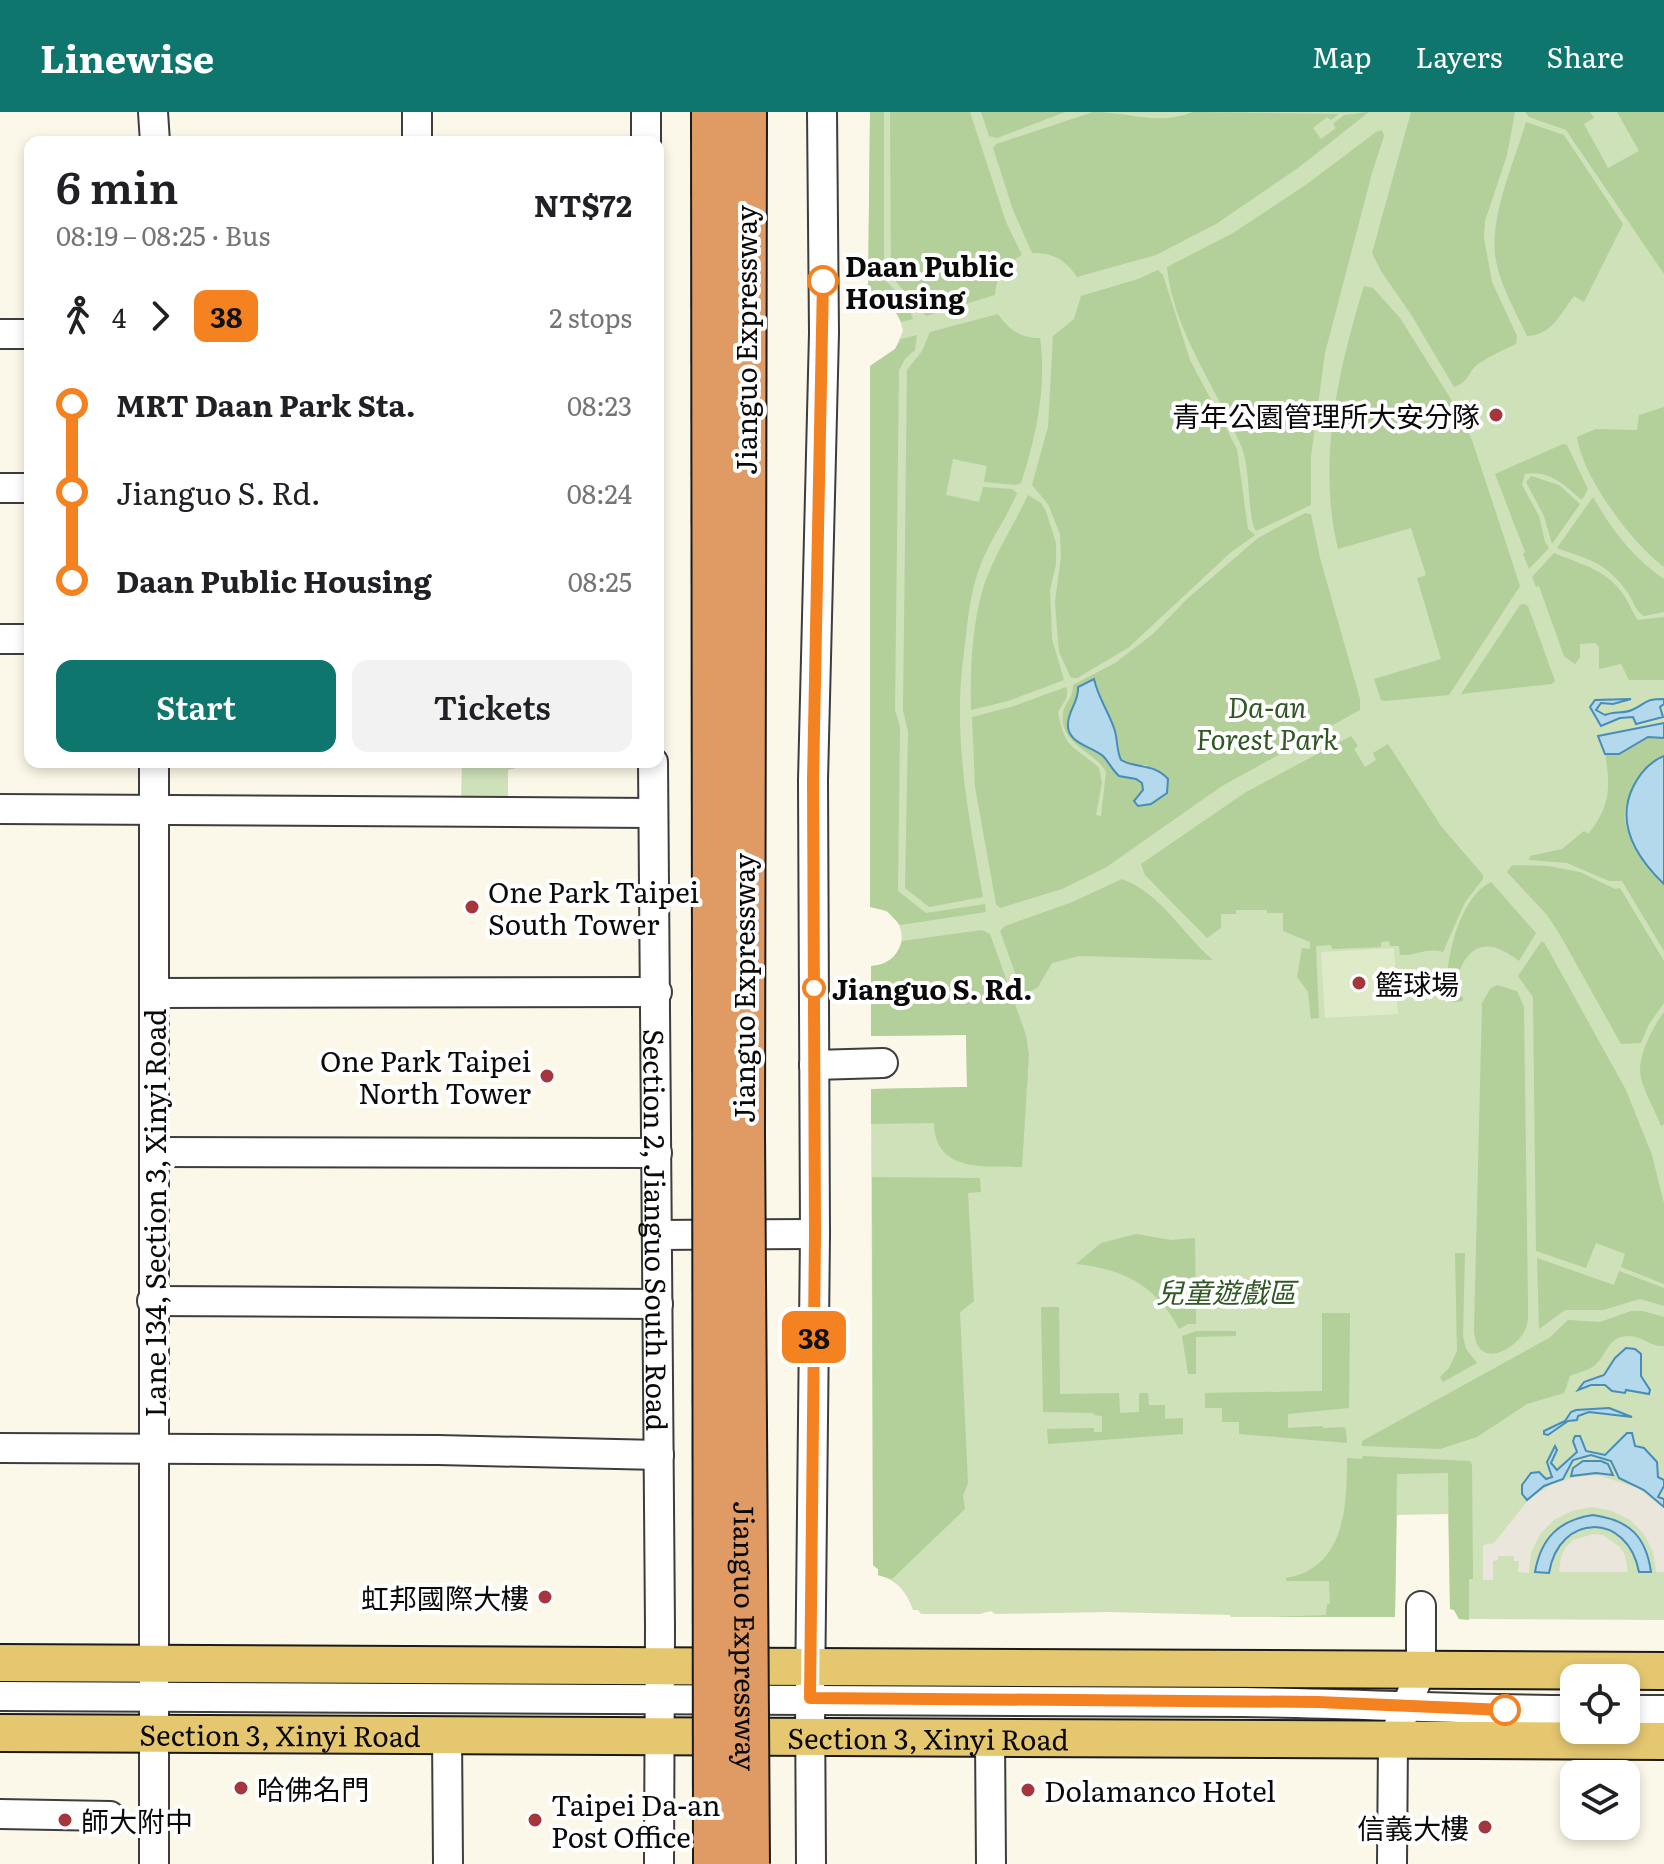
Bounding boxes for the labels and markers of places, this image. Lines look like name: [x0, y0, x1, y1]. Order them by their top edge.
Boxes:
place label: Daan Public Housing: [845, 244, 1014, 318]
marker: Daan Public Housing: [808, 266, 838, 296]
place label: 青年公園管理所大安分隊: [1172, 394, 1480, 436]
marker: 青年公園管理所大安分隊: [1487, 406, 1505, 424]
place label: One Park Taipei South Tower: [488, 870, 699, 944]
marker: One Park Taipei South Tower: [463, 898, 481, 916]
place label: 籃球場: [1375, 962, 1459, 1004]
place label: Jianguo S. Rd.: [832, 967, 1032, 1009]
marker: 籃球場: [1350, 974, 1368, 992]
marker: Jianguo S. Rd.: [803, 977, 825, 999]
place label: One Park Taipei North Tower: [320, 1039, 532, 1113]
marker: One Park Taipei North Tower: [538, 1067, 556, 1085]
place label: 虹邦國際大樓: [361, 1576, 529, 1618]
marker: 虹邦國際大樓: [536, 1588, 554, 1606]
unlabelled marker: [1490, 1695, 1520, 1725]
place label: 哈佛名門: [257, 1767, 369, 1809]
place label: Dolamanco Hotel: [1044, 1769, 1276, 1811]
marker: 哈佛名門: [232, 1779, 250, 1797]
marker: Dolamanco Hotel: [1019, 1781, 1037, 1799]
place label: Taipei Da-an Post Office: [551, 1783, 721, 1857]
place label: 師大附中: [81, 1799, 193, 1841]
place label: 信義大樓: [1357, 1806, 1469, 1848]
marker: 師大附中: [56, 1811, 74, 1829]
marker: Taipei Da-an Post Office: [526, 1811, 544, 1829]
marker: 信義大樓: [1476, 1818, 1494, 1836]

